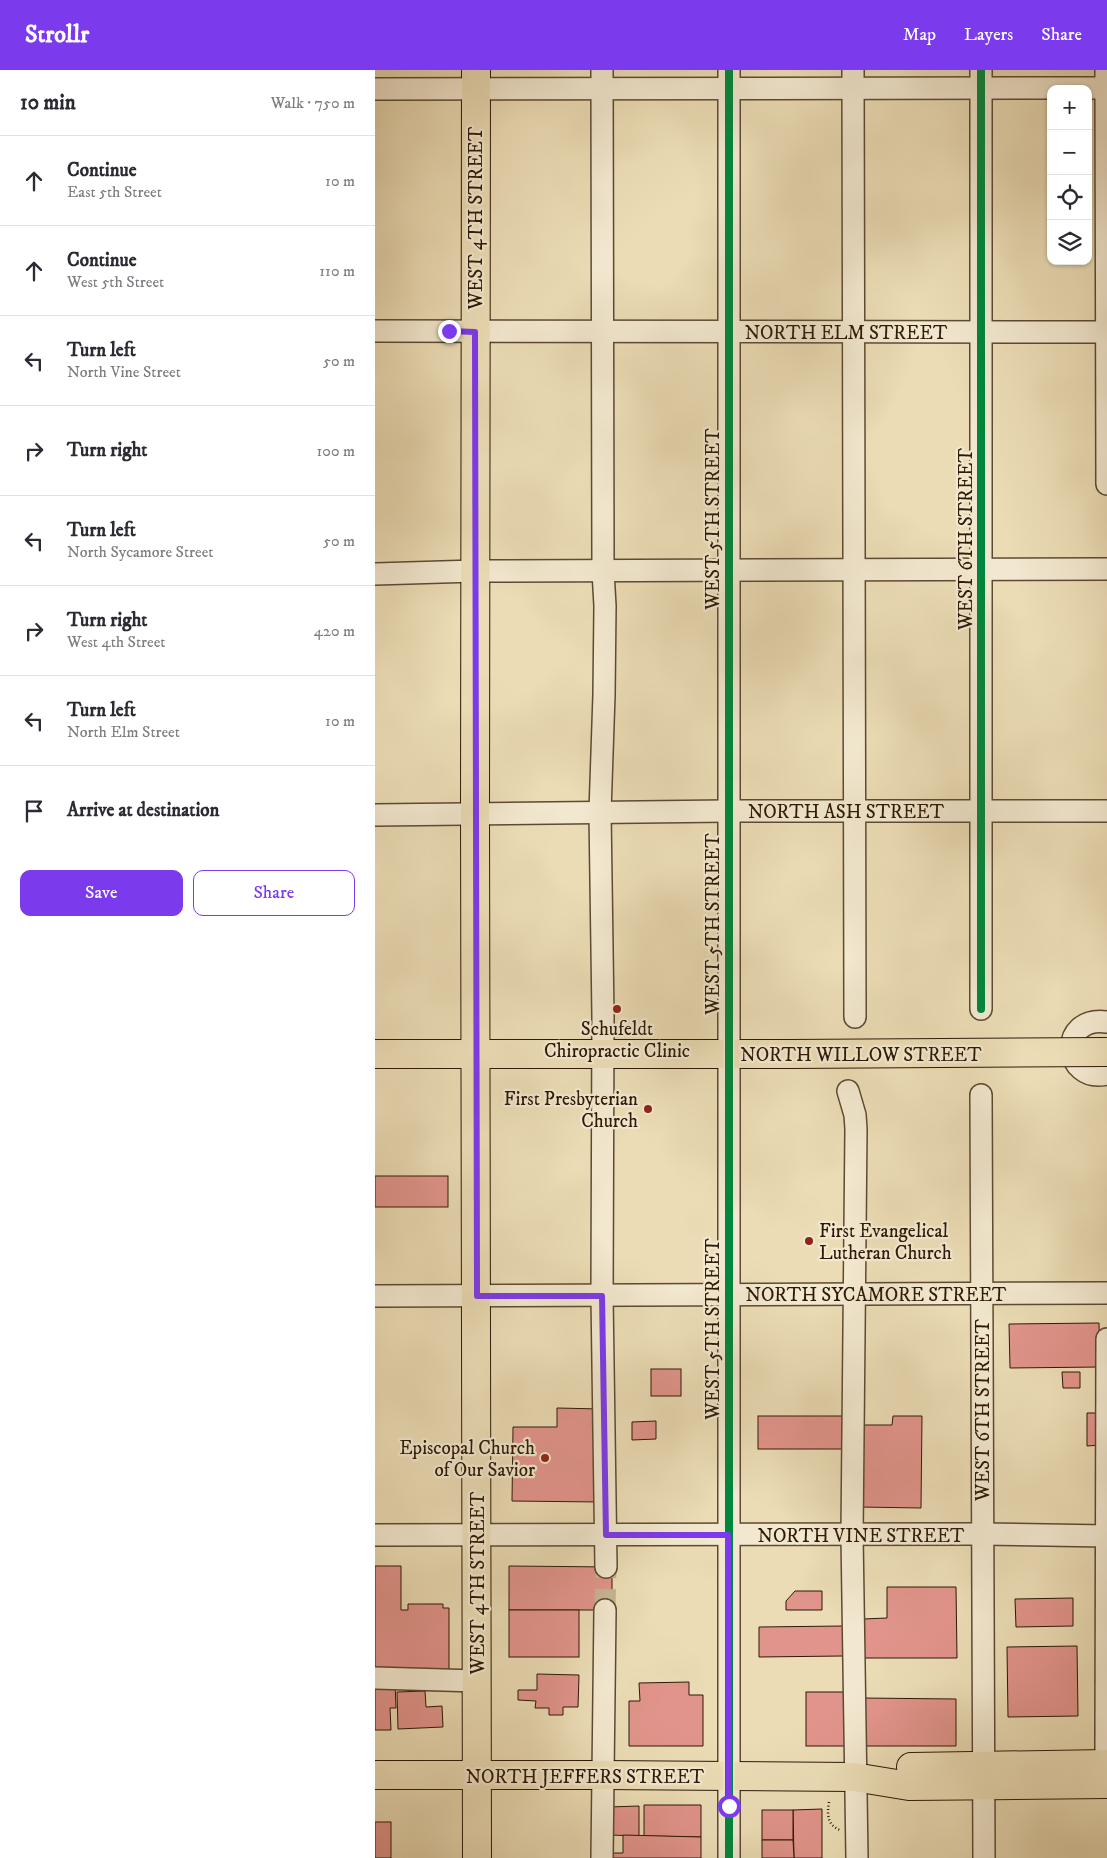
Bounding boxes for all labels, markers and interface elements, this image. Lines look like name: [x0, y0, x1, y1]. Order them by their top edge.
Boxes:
text: Strollr: [25, 20, 89, 50]
text: Map: [903, 24, 936, 46]
text: Layers: [964, 24, 1013, 46]
text: Share: [1041, 24, 1082, 46]
map controls: [1047, 85, 1092, 265]
button: +: [1047, 85, 1092, 130]
text: 10 min: [20, 90, 76, 116]
text: Walk · 750 m: [271, 93, 355, 113]
street label: WEST 4TH STREET: [465, 126, 488, 310]
button: −: [1047, 130, 1092, 175]
text: Continue: [67, 159, 137, 182]
icon: ahead: [20, 167, 48, 195]
text: 10 m: [325, 171, 355, 191]
button: locate: [1047, 175, 1092, 220]
text: East 5th Street: [67, 182, 162, 202]
button: layers: [1047, 220, 1092, 265]
text: Continue: [67, 249, 137, 272]
icon: ahead: [20, 257, 48, 285]
text: 110 m: [319, 261, 355, 281]
text: West 5th Street: [67, 272, 164, 292]
route end: [438, 320, 461, 343]
street label: NORTH ELM STREET: [745, 322, 948, 345]
text: Turn left: [67, 339, 136, 362]
icon: left: [20, 347, 48, 375]
text: 50 m: [323, 351, 355, 371]
text: North Vine Street: [67, 362, 181, 382]
street label: WEST 5TH STREET: [702, 428, 725, 611]
icon: right: [20, 437, 48, 465]
text: Turn right: [67, 439, 147, 462]
text: 100 m: [317, 441, 355, 461]
street label: WEST 6TH STREET: [955, 447, 978, 631]
text: Turn left: [67, 519, 136, 542]
icon: left: [20, 527, 48, 555]
text: 50 m: [323, 531, 355, 551]
text: North Sycamore Street: [67, 542, 213, 562]
text: Turn right: [67, 609, 147, 632]
icon: right: [20, 617, 48, 645]
text: 420 m: [314, 621, 355, 641]
text: West 4th Street: [67, 632, 165, 652]
text: Turn left: [67, 699, 136, 722]
icon: left: [20, 707, 48, 735]
text: 10 m: [325, 711, 355, 731]
text: North Elm Street: [67, 722, 180, 742]
icon: arrive: [20, 797, 48, 825]
text: Arrive at destination: [67, 799, 219, 822]
street label: NORTH ASH STREET: [748, 801, 945, 824]
street label: WEST 5TH STREET: [702, 833, 725, 1016]
button: Save: [20, 870, 183, 916]
button: Share: [193, 870, 355, 916]
marker: Schufeldt Chiropractic Clinic: [611, 1003, 623, 1015]
place label: Schufeldt Chiropractic Clinic: [544, 1018, 690, 1063]
street label: NORTH WILLOW STREET: [740, 1044, 982, 1067]
place label: First Presbyterian Church: [504, 1088, 638, 1133]
marker: First Presbyterian Church: [642, 1103, 654, 1115]
place label: First Evangelical Lutheran Church: [819, 1220, 952, 1265]
marker: First Evangelical Lutheran Church: [803, 1235, 815, 1247]
street label: WEST 5TH STREET: [702, 1238, 725, 1421]
street label: NORTH SYCAMORE STREET: [745, 1284, 1007, 1307]
street label: WEST 6TH STREET: [972, 1318, 995, 1502]
place label: Episcopal Church of Our Savior: [399, 1437, 535, 1482]
marker: Episcopal Church of Our Savior: [539, 1452, 551, 1464]
street label: WEST 4TH STREET: [467, 1491, 490, 1675]
street label: NORTH VINE STREET: [757, 1525, 965, 1548]
street label: NORTH JEFFERS STREET: [466, 1766, 705, 1789]
route start: [718, 1795, 741, 1818]

